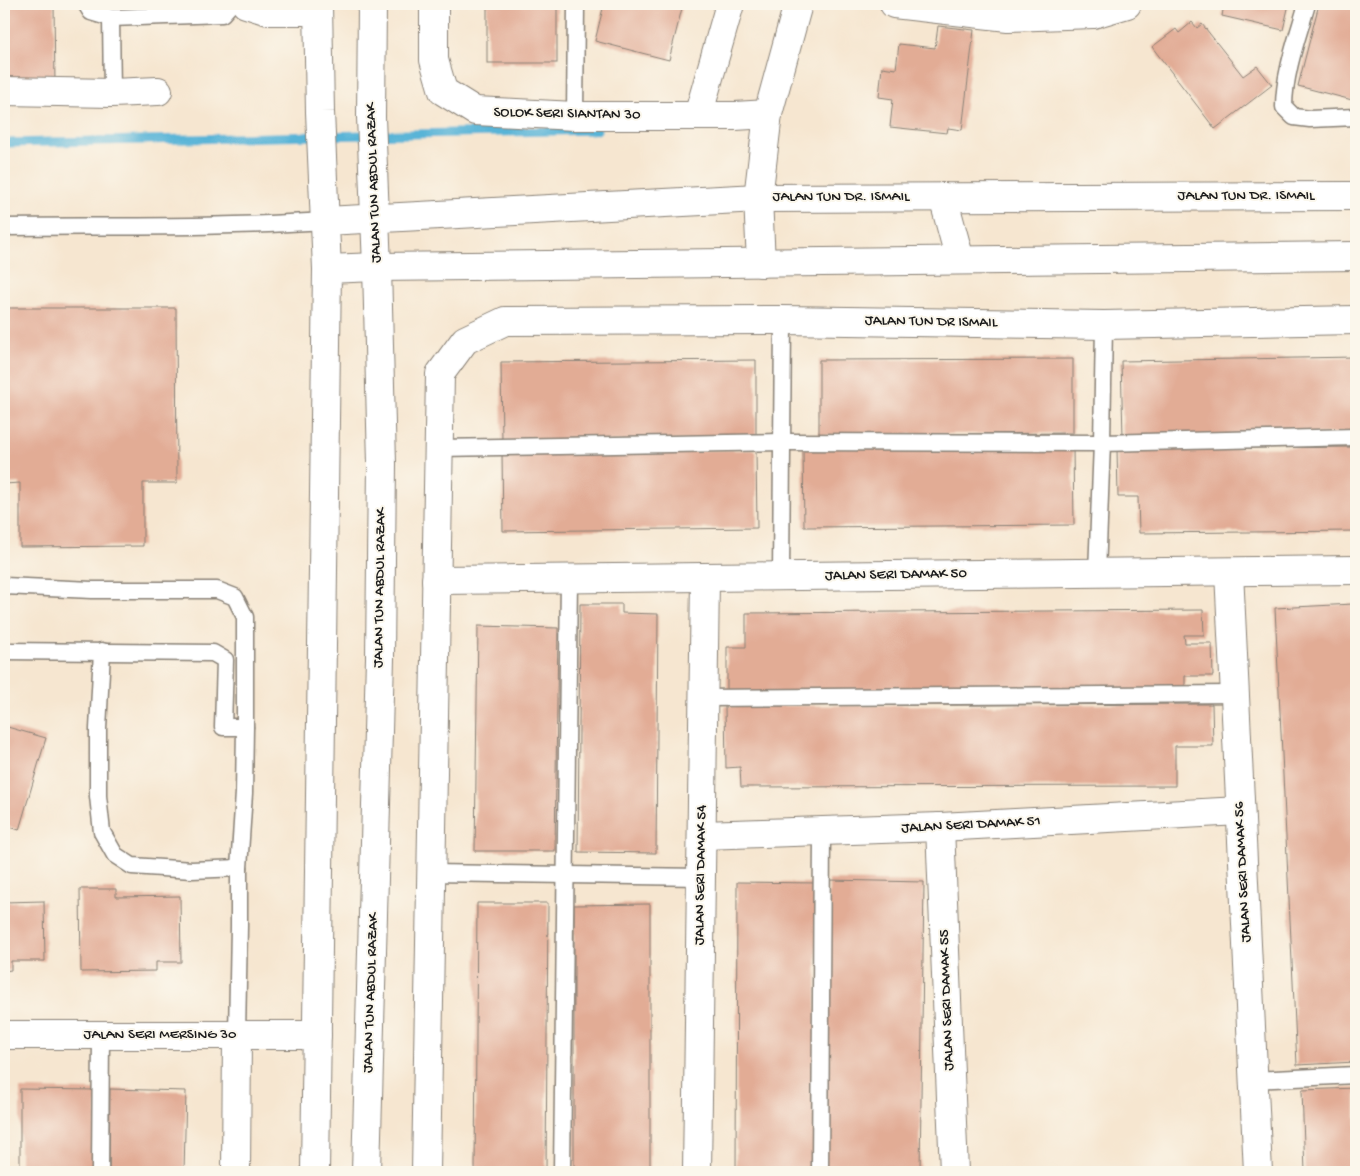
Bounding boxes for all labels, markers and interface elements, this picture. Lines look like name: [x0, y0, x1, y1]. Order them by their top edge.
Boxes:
street label: JALAN TUN ABDUL RAZAK: [362, 101, 386, 263]
street label: SOLOK SERI SIANTAN 30: [493, 104, 641, 124]
street label: JALAN TUN DR. ISMAIL: [1177, 187, 1315, 205]
street label: JALAN TUN DR. ISMAIL: [772, 188, 910, 206]
street label: JALAN TUN DR ISMAIL: [865, 312, 998, 332]
street label: JALAN TUN ABDUL RAZAK: [370, 506, 390, 668]
street label: JALAN SERI DAMAK 50: [825, 565, 968, 585]
street label: JALAN SERI DAMAK 56: [1230, 801, 1256, 943]
street label: JALAN SERI DAMAK 54: [691, 805, 711, 945]
street label: JALAN SERI DAMAK 51: [901, 812, 1041, 838]
street label: JALAN TUN ABDUL RAZAK: [359, 911, 383, 1073]
street label: JALAN SERI DAMAK 55: [936, 929, 958, 1071]
street label: JALAN SERI MERSING 30: [83, 1026, 237, 1044]

